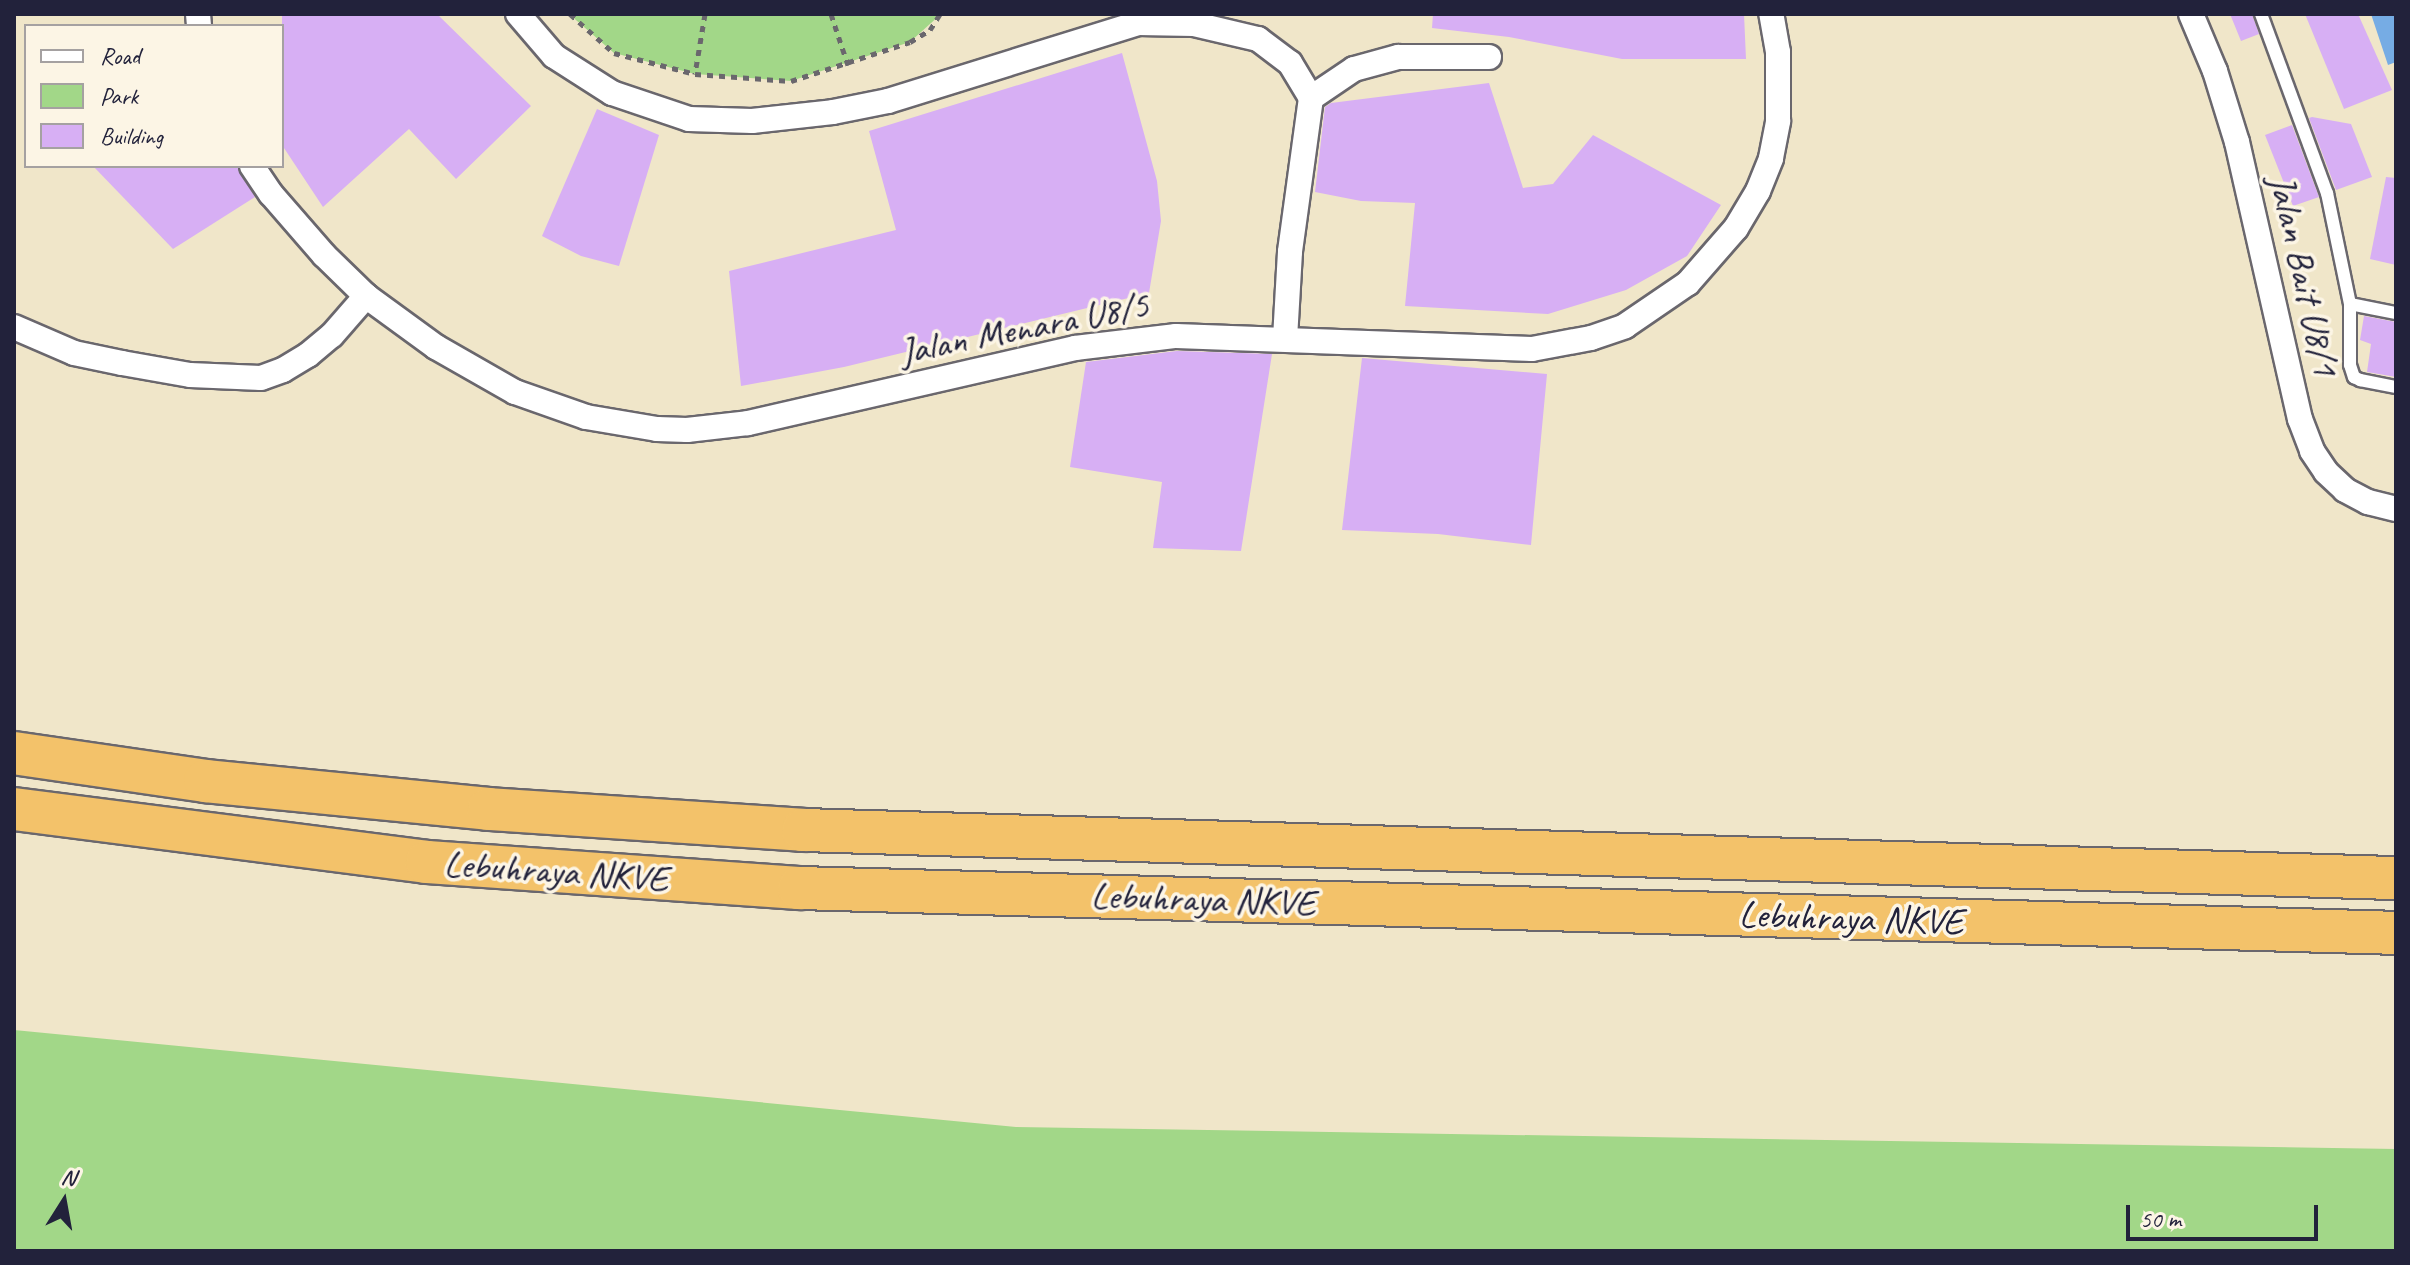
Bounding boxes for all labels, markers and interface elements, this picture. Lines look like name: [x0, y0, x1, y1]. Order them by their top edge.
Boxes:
legend: [24, 24, 284, 168]
text: Road: [100, 41, 140, 71]
text: Park: [100, 81, 138, 111]
text: Building: [100, 121, 163, 151]
street label: Jalan Bait U8/1: [2259, 169, 2349, 381]
street label: Jalan Menara U8/5: [896, 282, 1152, 374]
street label: Lebuhraya NKVE: [443, 840, 669, 902]
street label: Lebuhraya NKVE: [1090, 872, 1316, 926]
street label: Lebuhraya NKVE: [1738, 891, 1964, 945]
north arrow: [24, 1161, 104, 1241]
text: N: [59, 1162, 78, 1192]
scale bar: [2130, 1189, 2322, 1239]
text: 50 m: [2140, 1204, 2181, 1234]

